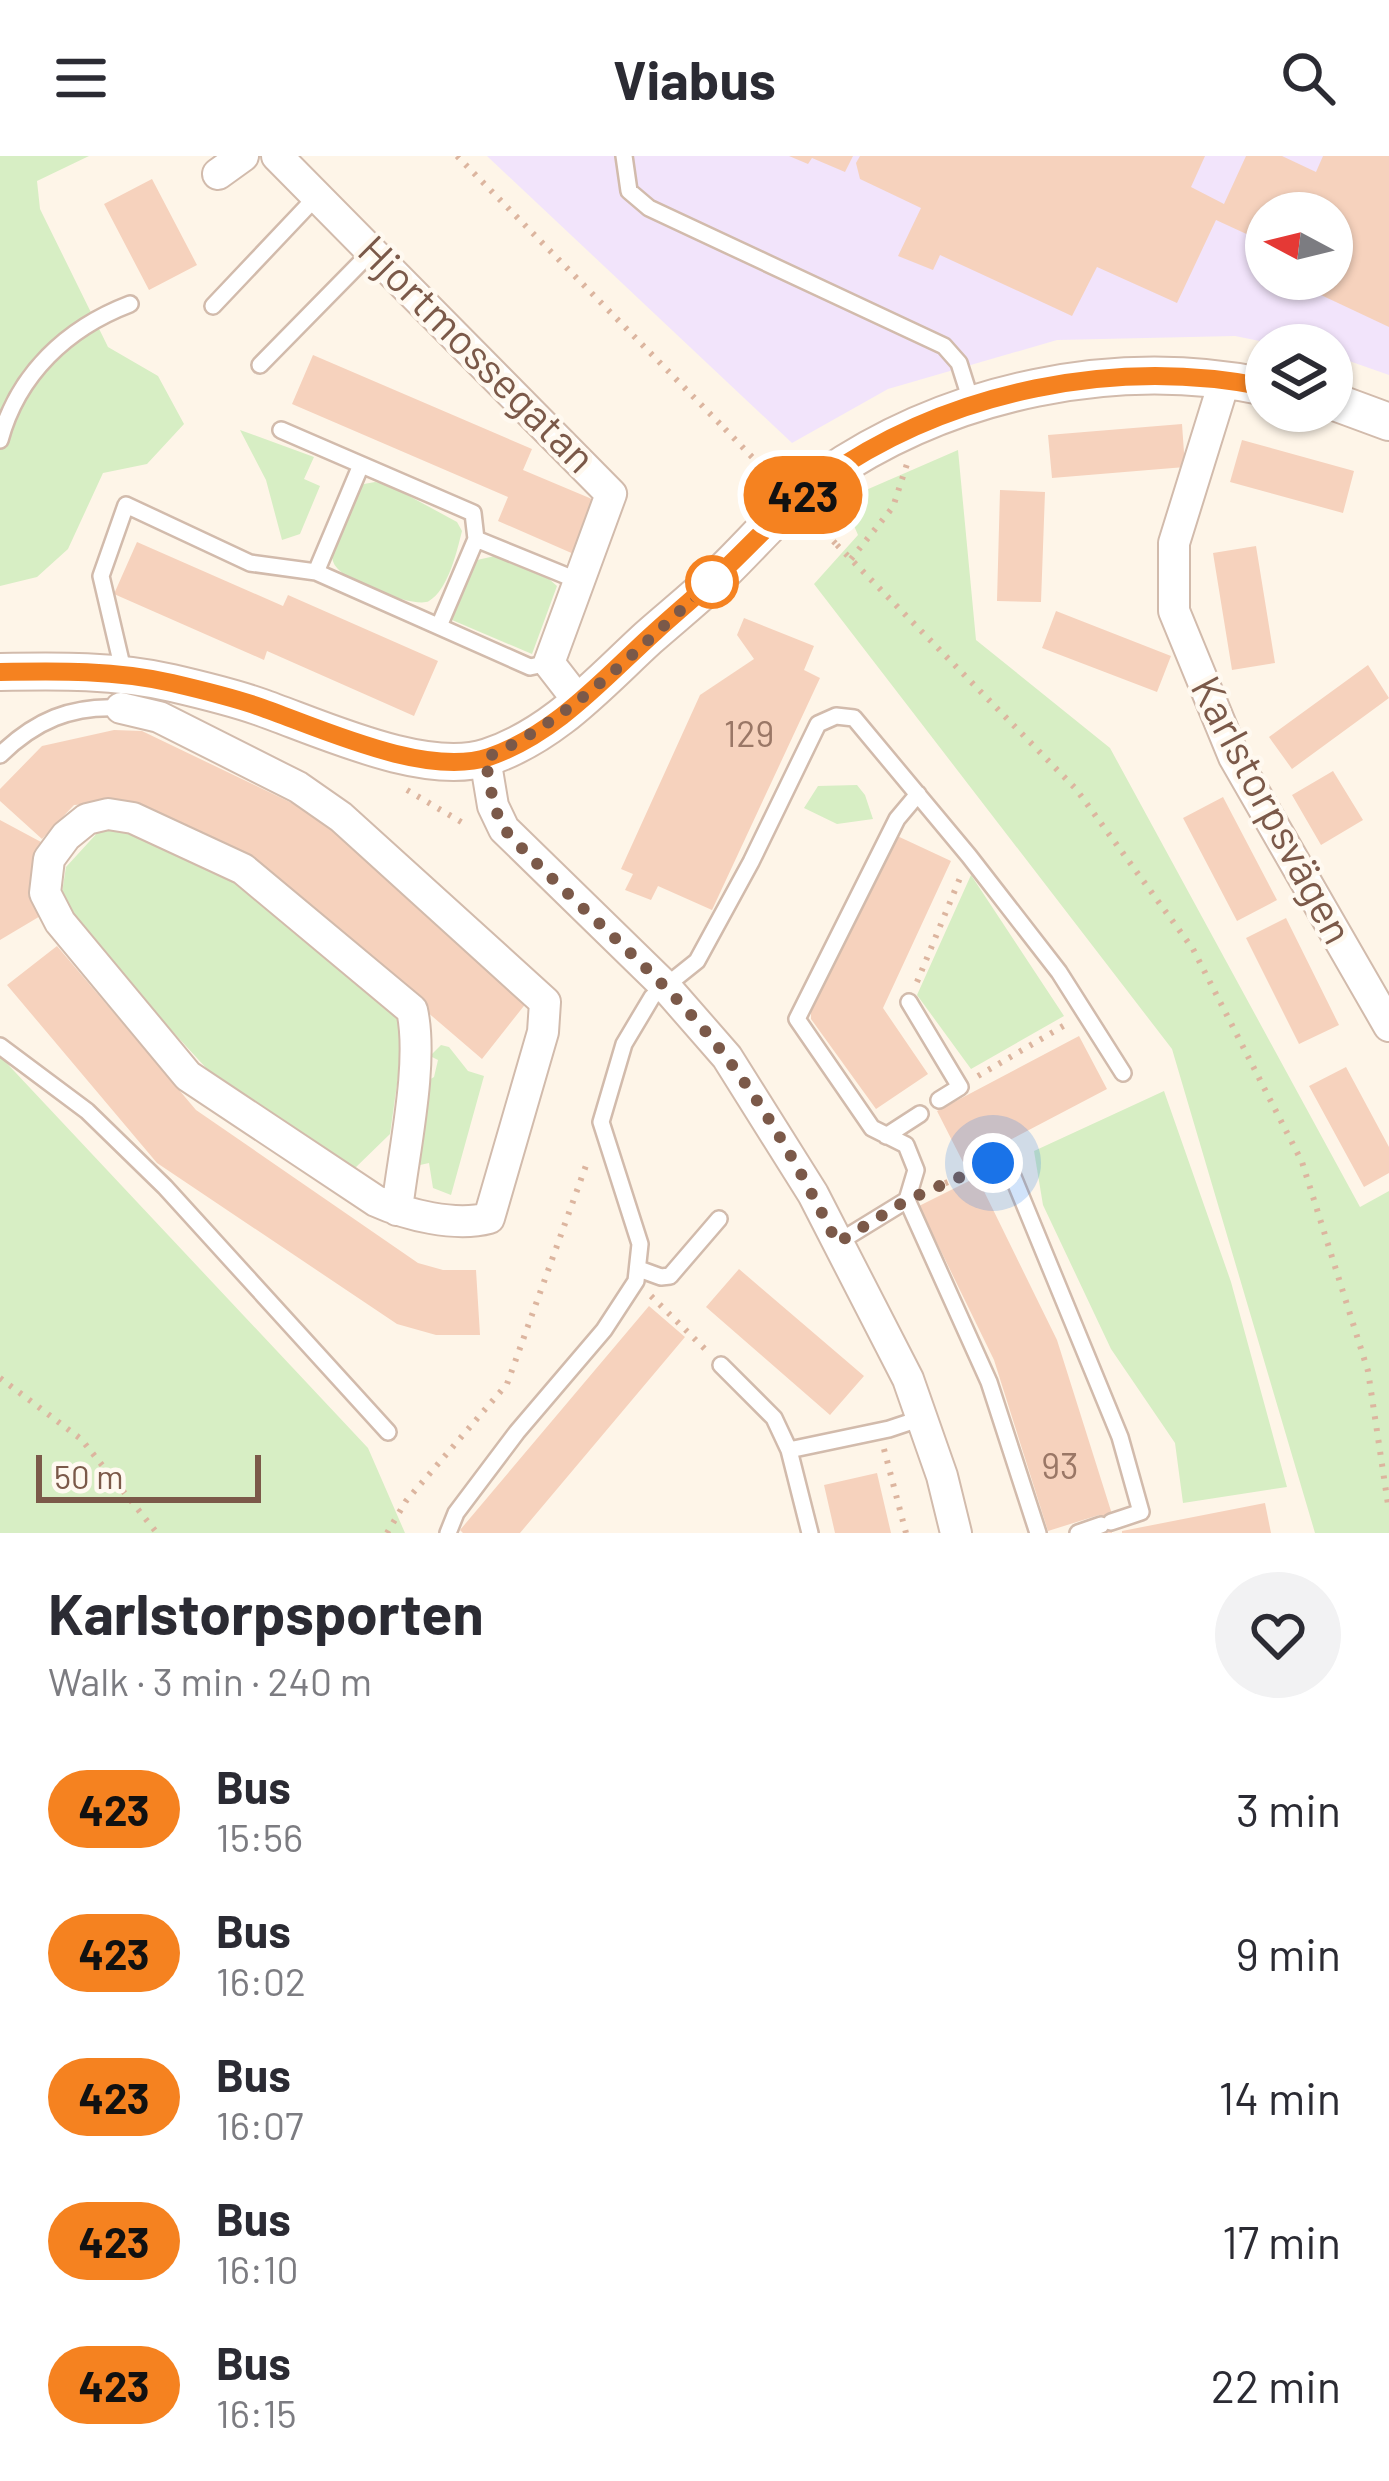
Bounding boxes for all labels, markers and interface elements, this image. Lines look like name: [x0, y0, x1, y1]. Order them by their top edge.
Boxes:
icon: menu: [48, 45, 114, 111]
icon: search: [1275, 45, 1341, 111]
text: Viabus: [613, 46, 776, 111]
north arrow: [1245, 192, 1353, 300]
map controls: [1245, 192, 1353, 432]
street label: Hjortmossegatan: [349, 224, 607, 482]
button: layers: [1245, 324, 1353, 432]
line badge: 423: [734, 456, 872, 534]
text: 423: [767, 470, 839, 520]
unlabelled marker: [687, 557, 737, 607]
street label: Karlstorpsvägen: [1181, 667, 1365, 952]
house number: 129: [724, 711, 774, 754]
your location: [963, 1133, 1023, 1193]
house number: 93: [1041, 1443, 1079, 1486]
scale bar: [36, 1449, 261, 1502]
text: 50 m: [54, 1456, 124, 1496]
button: heart: [1215, 1572, 1341, 1698]
text: Karlstorpsporten: [48, 1578, 484, 1646]
text: Walk · 3 min · 240 m: [48, 1657, 372, 1704]
text: Bus: [216, 1759, 291, 1813]
text: 3 min: [1236, 1782, 1341, 1836]
text: 423: [78, 1784, 150, 1834]
text: 15:56: [216, 1813, 303, 1860]
text: Bus: [216, 1903, 291, 1957]
text: 9 min: [1236, 1926, 1341, 1980]
text: 423: [78, 1928, 150, 1978]
text: 16:02: [216, 1957, 306, 2004]
text: Bus: [216, 2047, 291, 2101]
text: 14 min: [1219, 2070, 1341, 2124]
text: 423: [78, 2072, 150, 2122]
text: 16:07: [216, 2101, 303, 2148]
text: Bus: [216, 2191, 291, 2245]
text: 17 min: [1222, 2214, 1341, 2268]
text: 423: [78, 2216, 150, 2266]
text: 16:10: [216, 2245, 299, 2292]
text: Bus: [216, 2335, 291, 2389]
text: 22 min: [1211, 2358, 1341, 2412]
text: 423: [78, 2360, 150, 2410]
text: 16:15: [216, 2389, 297, 2436]

